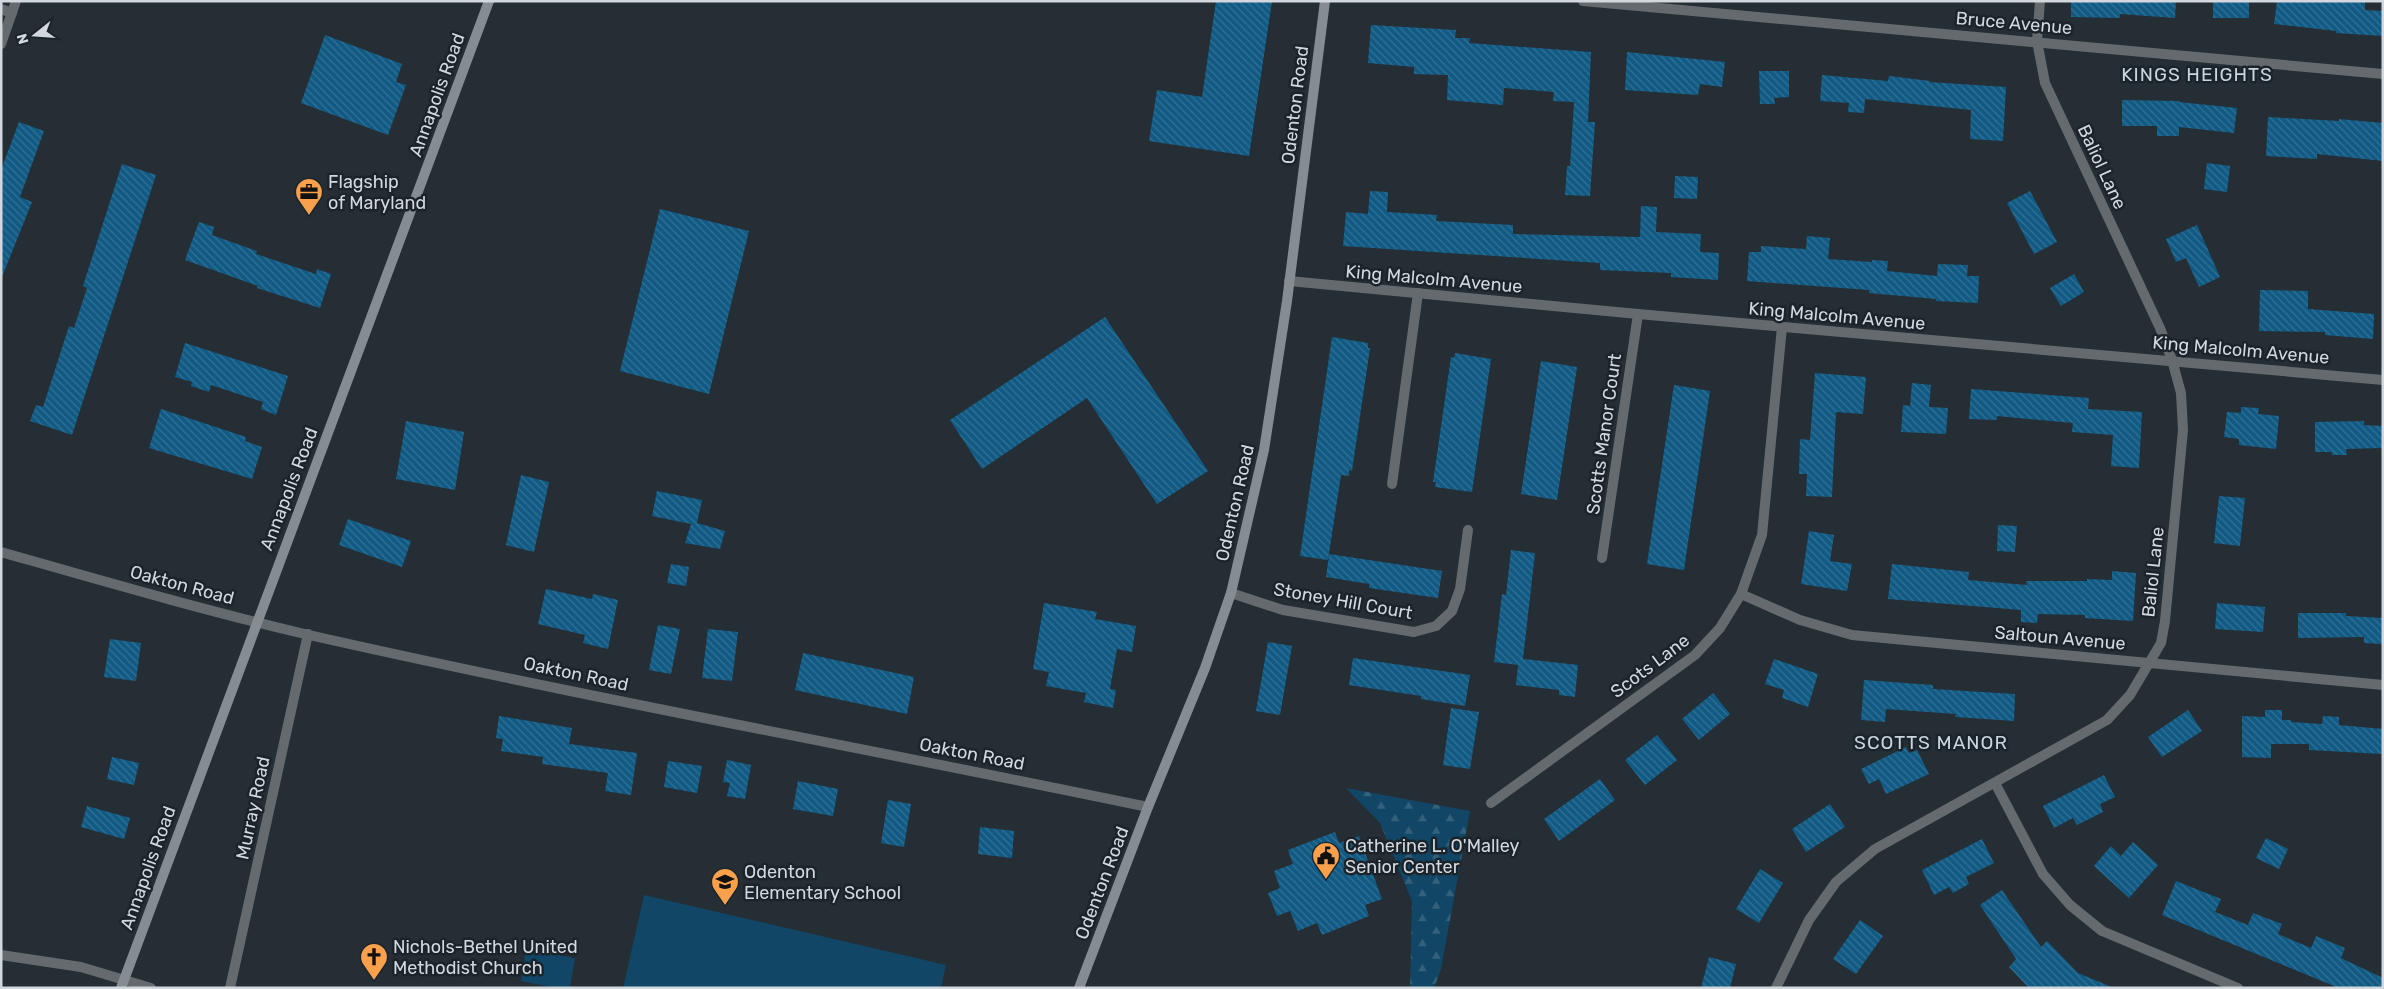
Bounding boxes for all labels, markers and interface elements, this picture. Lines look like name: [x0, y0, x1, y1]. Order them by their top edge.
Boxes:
street label: Bruce Avenue: [1955, 7, 2073, 39]
north arrow: [10, 10, 60, 60]
street label: Annapolis Road: [404, 30, 470, 160]
text: N: [13, 31, 33, 46]
street label: Odenton Road: [1277, 45, 1313, 165]
district label: KINGS HEIGHTS: [2121, 63, 2273, 86]
street label: Baliol Lane: [2073, 121, 2131, 213]
place label: Flagship of Maryland: [328, 171, 426, 214]
office icon: Flagship of Maryland: [294, 177, 324, 216]
street label: King Malcolm Avenue: [1345, 260, 1523, 298]
street label: King Malcolm Avenue: [1748, 297, 1926, 335]
street label: King Malcolm Avenue: [2152, 331, 2330, 369]
street label: Scotts Manor Court: [1582, 352, 1626, 516]
street label: Annapolis Road: [255, 424, 323, 554]
street label: Odenton Road: [1211, 442, 1259, 564]
street label: Baliol Lane: [2137, 526, 2169, 618]
street label: Oakton Road: [128, 561, 236, 609]
street label: Stoney Hill Court: [1272, 578, 1414, 624]
street label: Saltoun Avenue: [1993, 621, 2127, 655]
street label: Scots Lane: [1606, 629, 1694, 703]
street label: Oakton Road: [521, 652, 631, 696]
district label: SCOTTS MANOR: [1854, 731, 2008, 754]
street label: Oakton Road: [917, 733, 1027, 775]
street label: Murray Road: [231, 754, 275, 862]
street label: Annapolis Road: [115, 803, 181, 933]
street label: Odenton Road: [1070, 823, 1134, 943]
place label: Catherine L. O'Malley Senior Center: [1345, 835, 1519, 878]
public building icon: Catherine L. O'Malley Senior Center: [1311, 841, 1341, 880]
place label: Odenton Elementary School: [744, 861, 901, 904]
school or university icon: Odenton Elementary School: [710, 867, 740, 906]
place label: Nichols-Bethel United Methodist Church: [393, 936, 578, 979]
church icon: Nichols-Bethel United Methodist Church: [359, 942, 389, 981]

